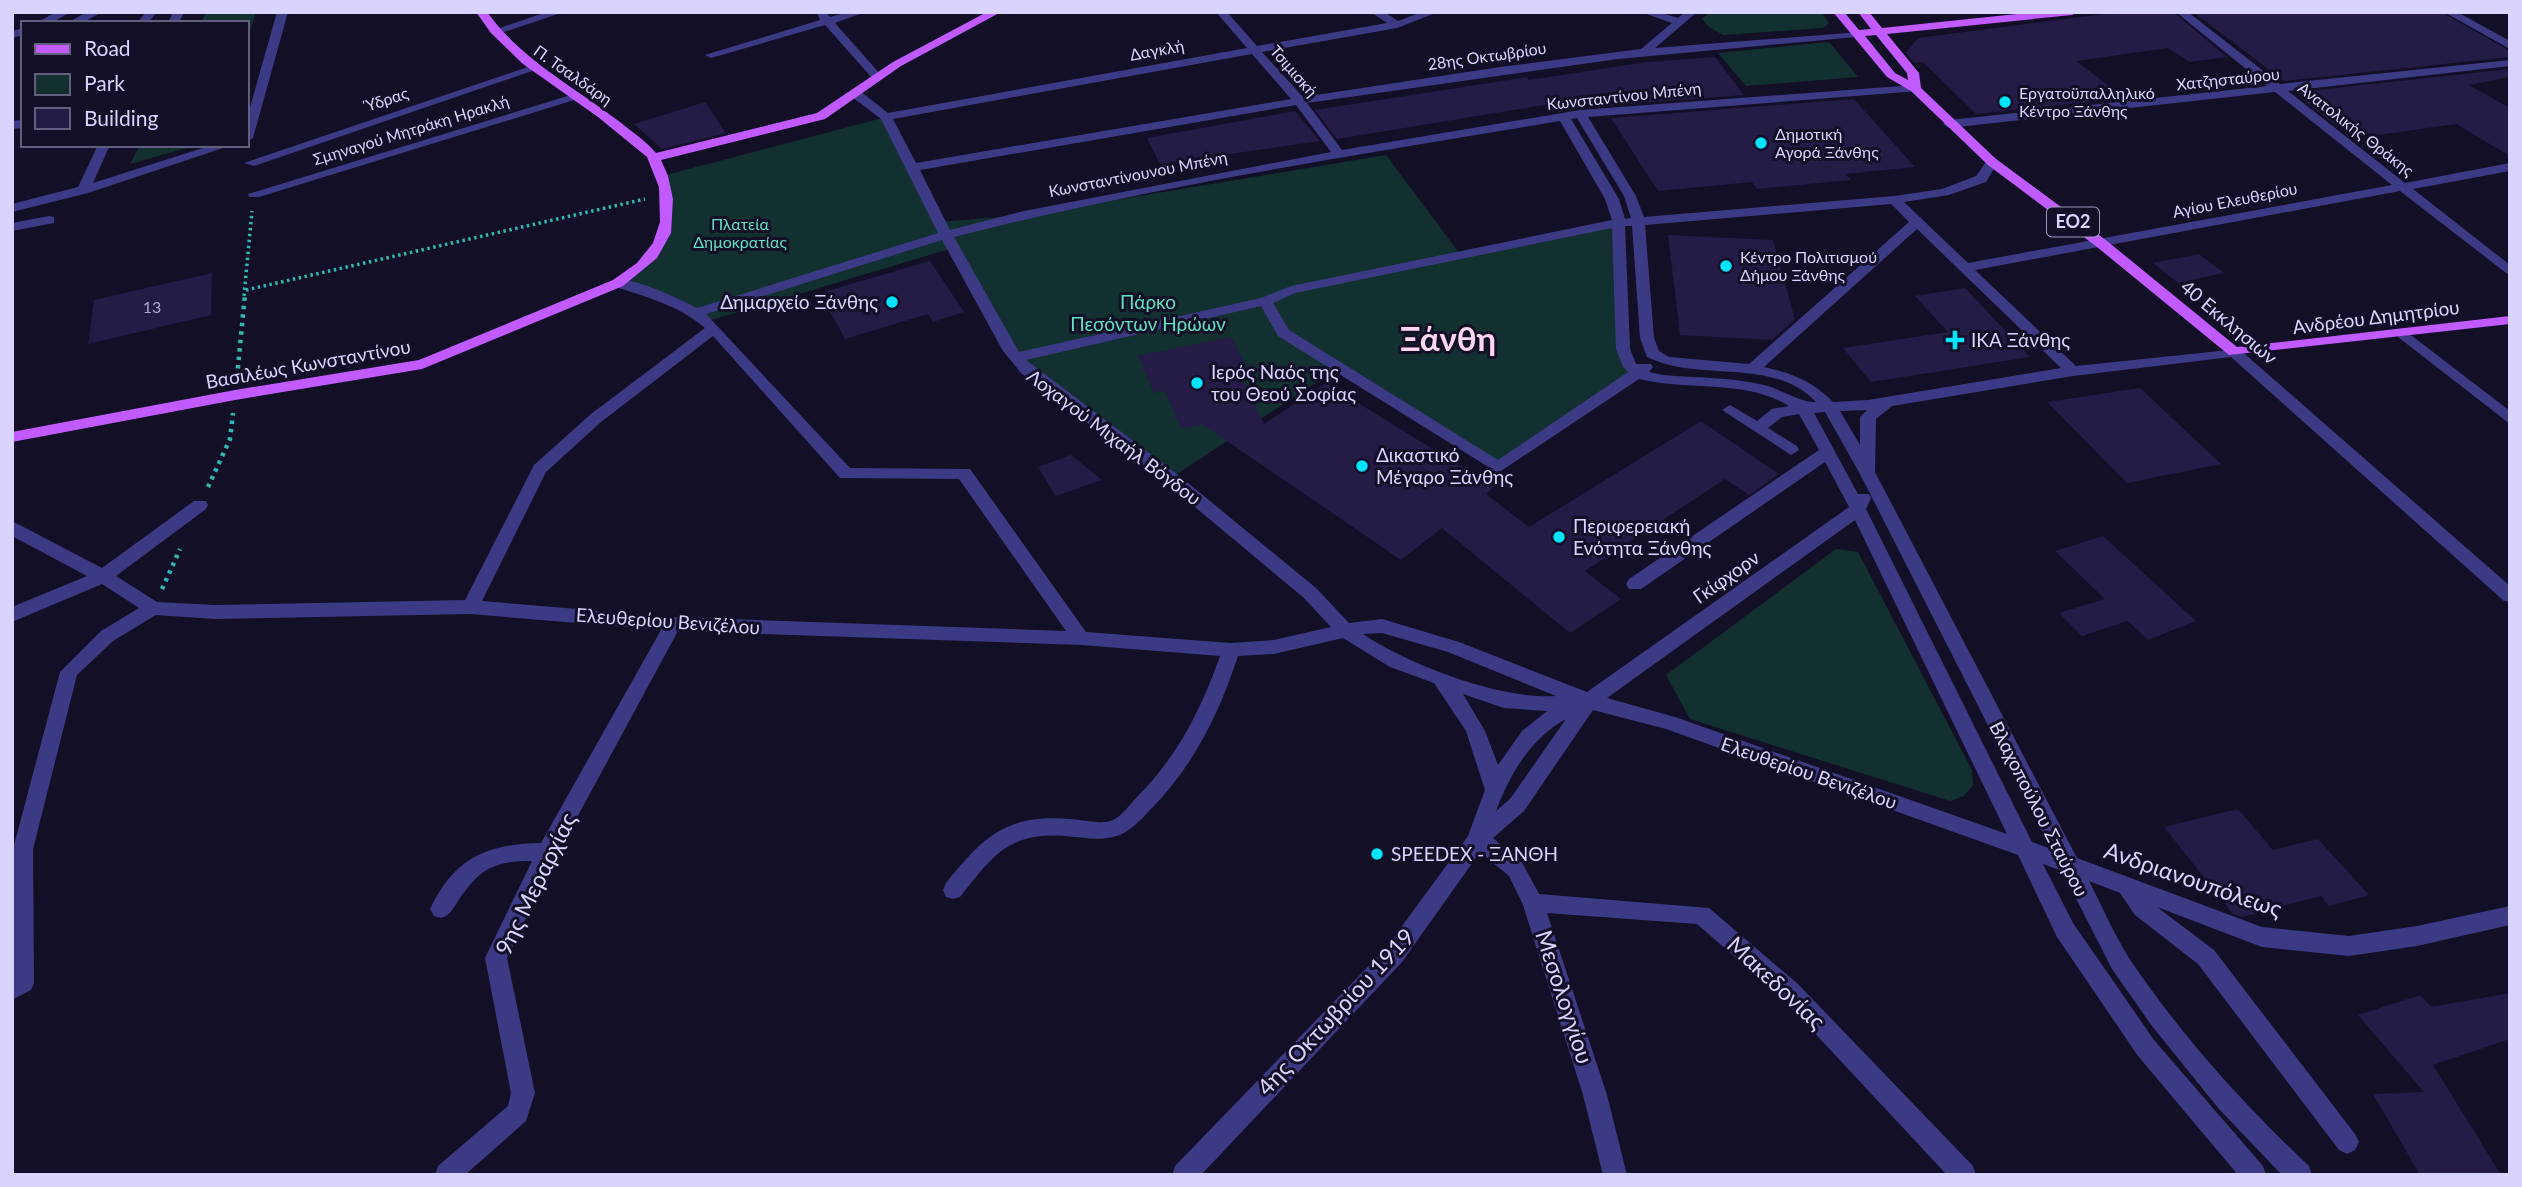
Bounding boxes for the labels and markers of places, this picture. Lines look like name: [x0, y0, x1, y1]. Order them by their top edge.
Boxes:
place label: Εργατοϋπαλληλικό Κέντρο Ξάνθης: [2019, 83, 2155, 120]
marker: Εργατοϋπαλληλικό Κέντρο Ξάνθης: [1997, 94, 2013, 110]
place label: Δημοτική Αγορά Ξάνθης: [1775, 124, 1879, 161]
marker: Δημοτική Αγορά Ξάνθης: [1753, 135, 1769, 151]
place label: Κέντρο Πολιτισμού Δήμου Ξάνθης: [1740, 247, 1877, 284]
marker: Κέντρο Πολιτισμού Δήμου Ξάνθης: [1718, 258, 1734, 274]
place label: Δημαρχείο Ξάνθης: [720, 290, 878, 313]
marker: Δημαρχείο Ξάνθης: [884, 294, 900, 310]
place label: ΙΚΑ Ξάνθης: [1971, 328, 2070, 351]
marker: ΙΚΑ Ξάνθης: [1945, 330, 1965, 350]
place label: Ιερός Ναός της του Θεού Σοφίας: [1211, 360, 1356, 405]
marker: Ιερός Ναός της του Θεού Σοφίας: [1189, 375, 1205, 391]
place label: Δικαστικό Μέγαρο Ξάνθης: [1376, 443, 1513, 488]
marker: Δικαστικό Μέγαρο Ξάνθης: [1354, 458, 1370, 474]
place label: Περιφερειακή Ενότητα Ξάνθης: [1573, 514, 1711, 559]
marker: Περιφερειακή Ενότητα Ξάνθης: [1551, 529, 1567, 545]
place label: SPEEDEX - ΞΑΝΘΗ: [1391, 842, 1558, 865]
marker: SPEEDEX - ΞΑΝΘΗ: [1369, 846, 1385, 862]

